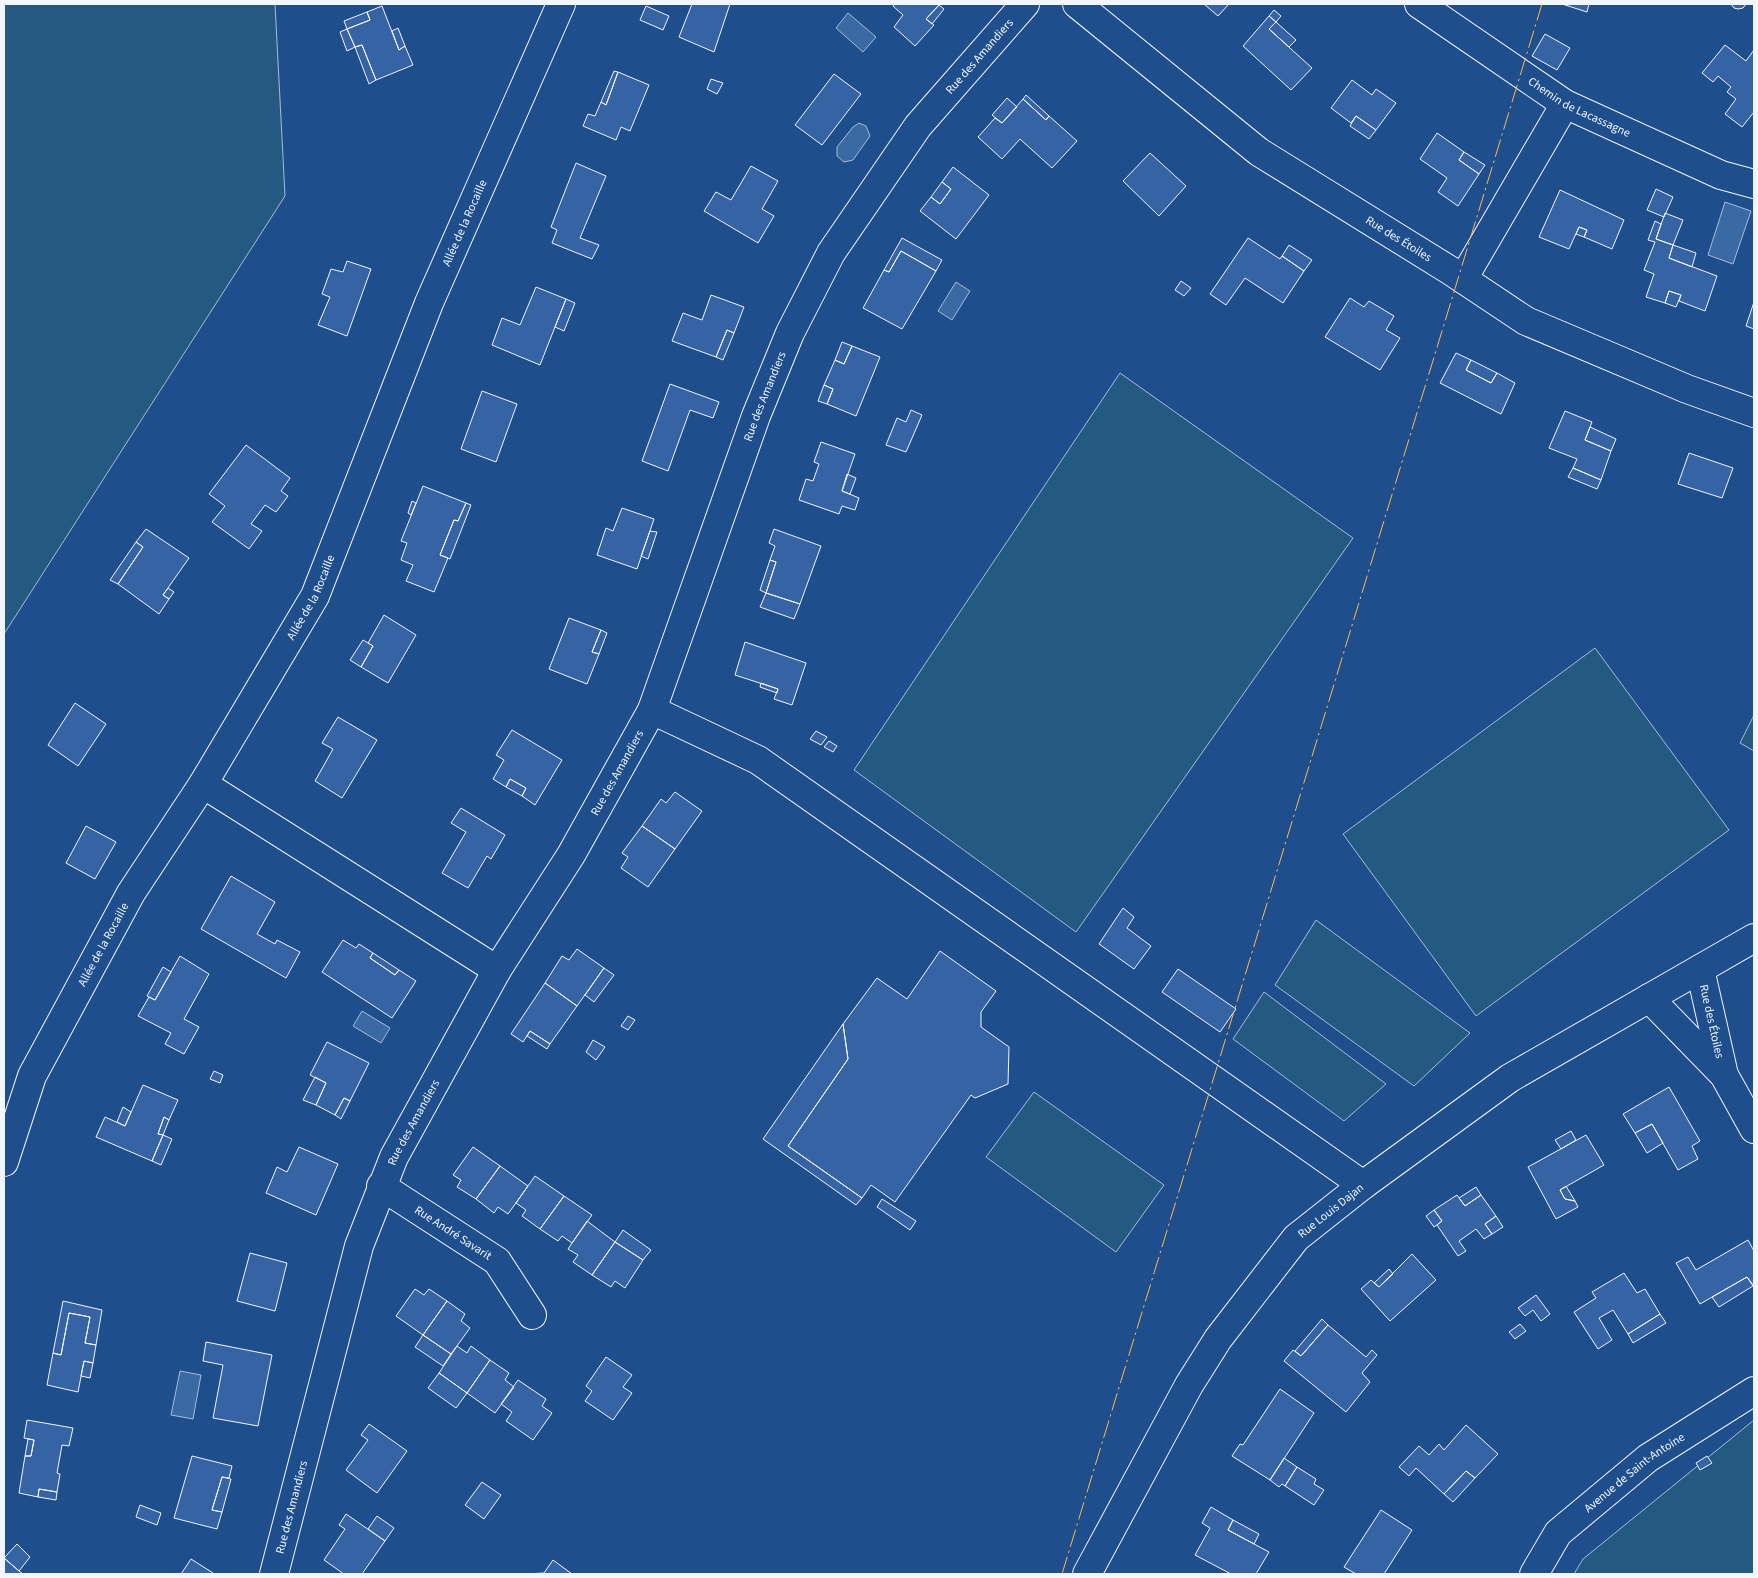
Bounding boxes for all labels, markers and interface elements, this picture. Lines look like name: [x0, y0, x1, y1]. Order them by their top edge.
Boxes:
street label: Rue des Amandiers: [941, 15, 1017, 98]
street label: Chemin de Lacassagne: [1525, 73, 1633, 141]
street label: Allée de la Rocaille: [438, 177, 491, 269]
street label: Rue des Étoiles: [1362, 212, 1435, 266]
street label: Rue des Amandiers: [739, 349, 790, 444]
street label: Allée de la Rocaille: [282, 552, 339, 643]
street label: Rue des Amandiers: [586, 727, 648, 819]
street label: Allée de la Rocaille: [74, 899, 133, 989]
street label: Rue des Étoiles: [1695, 983, 1728, 1060]
street label: Rue des Amandiers: [383, 1076, 444, 1168]
street label: Rue Louis Dajan: [1294, 1179, 1367, 1242]
street label: Rue André Savarit: [411, 1201, 495, 1264]
street label: Avenue de Saint-Antoine: [1580, 1428, 1688, 1516]
street label: Rue des Amandiers: [271, 1459, 312, 1556]

